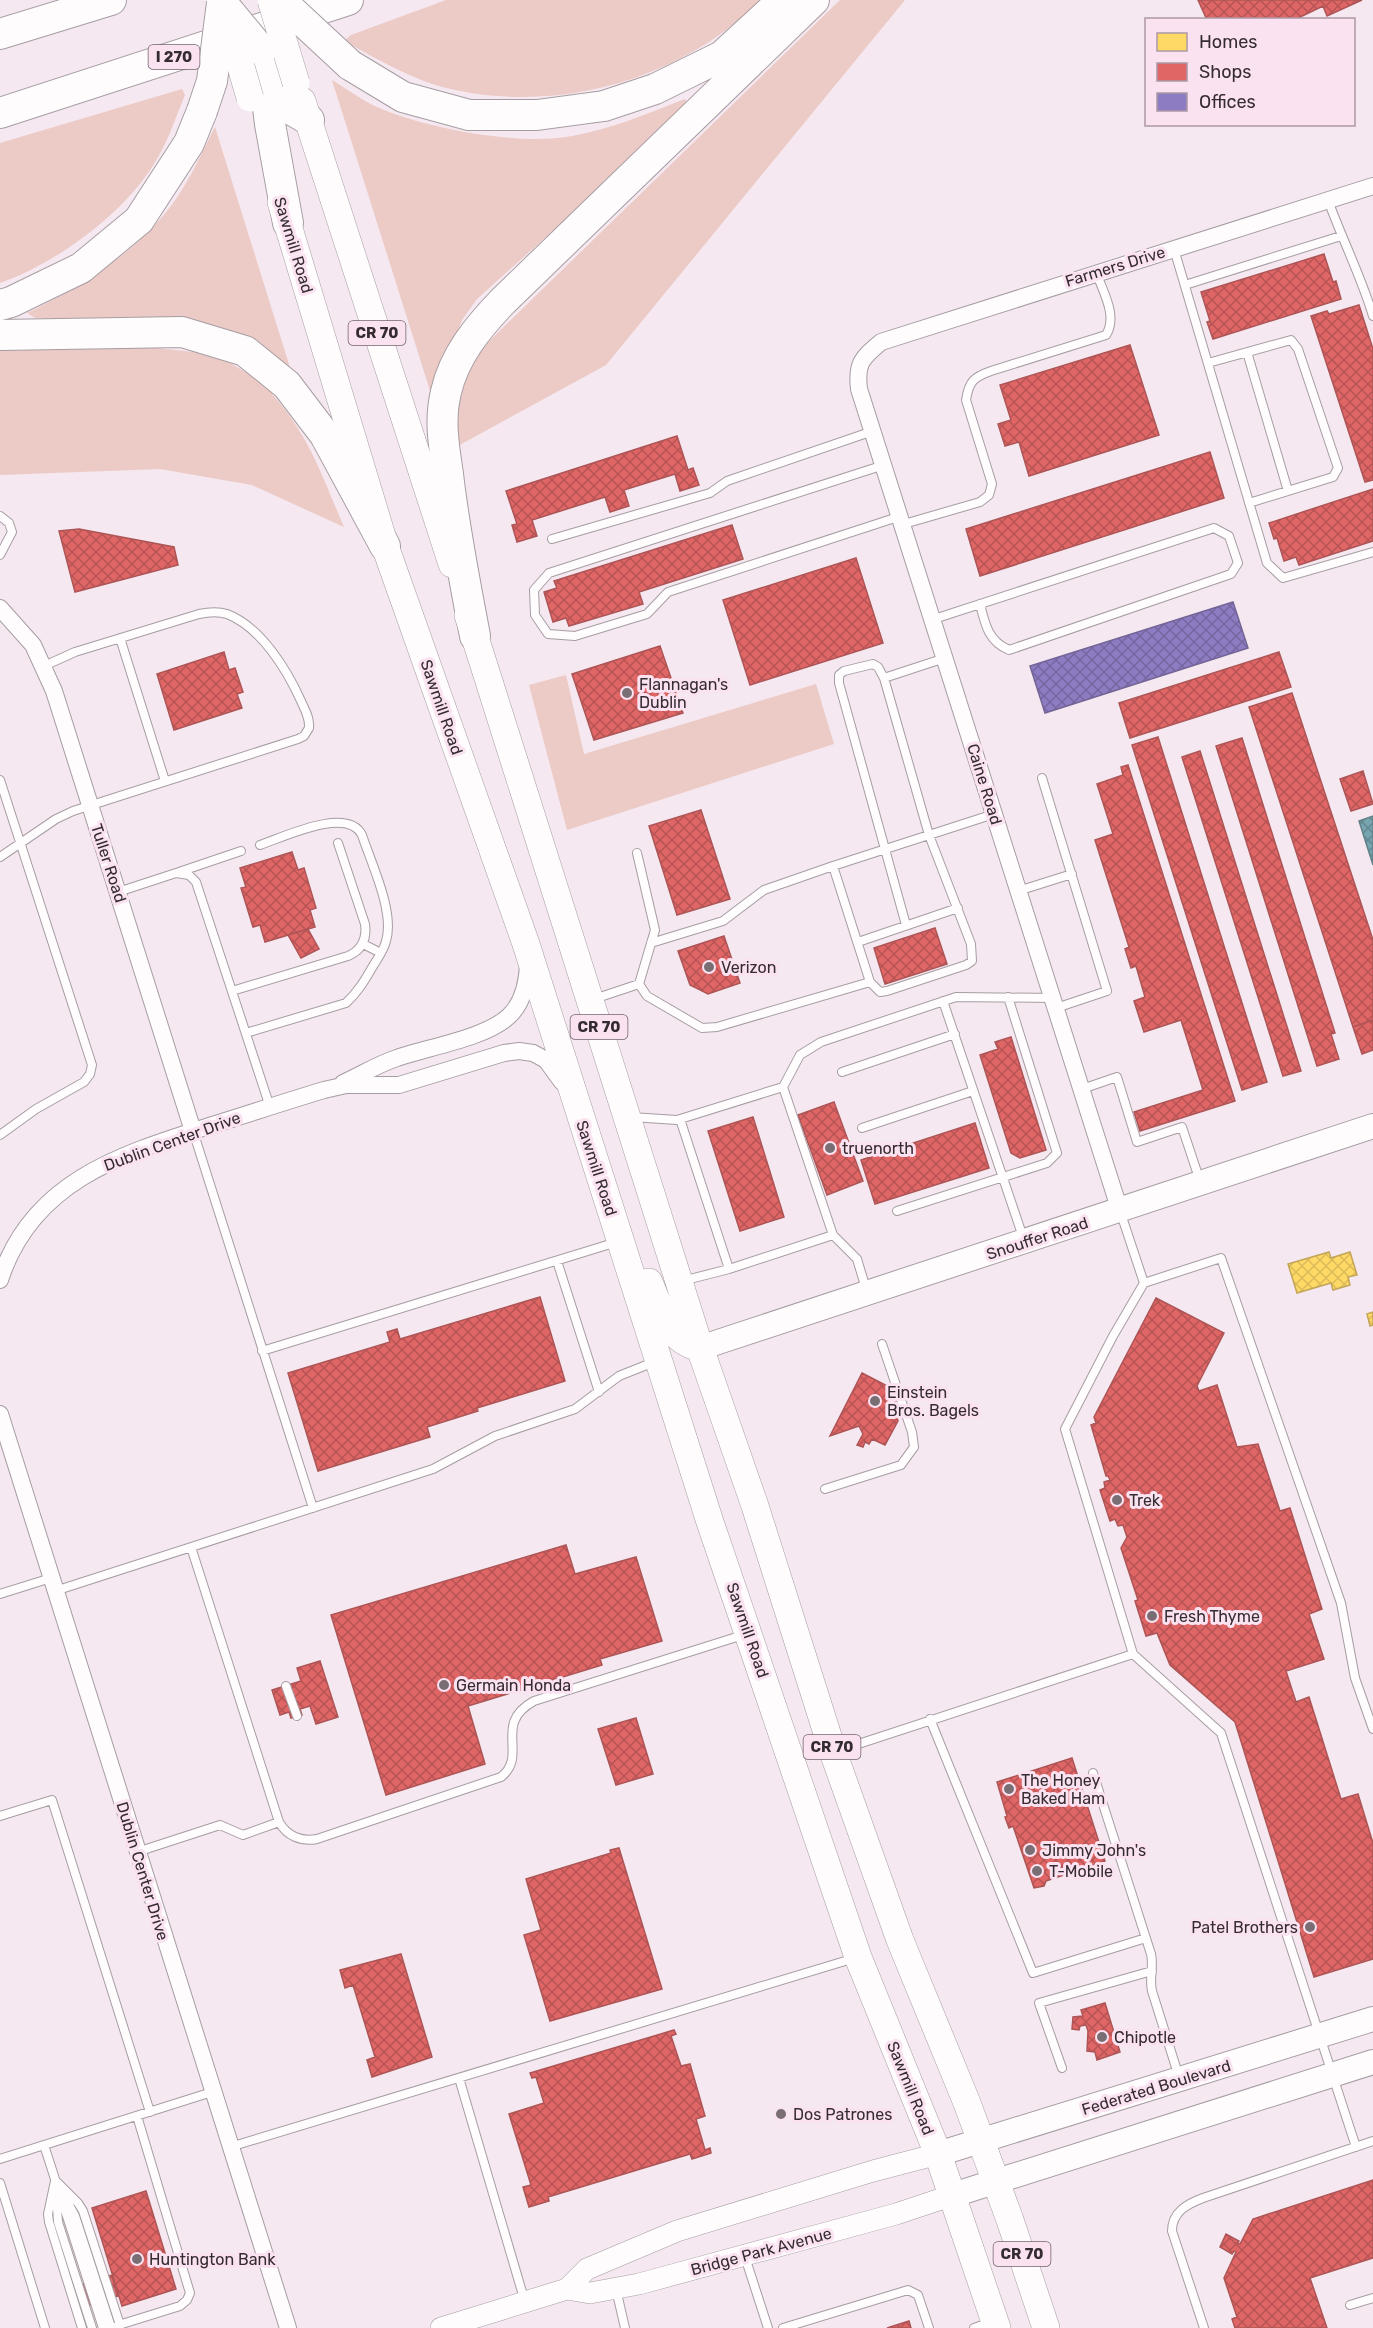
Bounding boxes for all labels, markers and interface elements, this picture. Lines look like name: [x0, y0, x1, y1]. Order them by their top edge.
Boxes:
legend: [1145, 18, 1355, 126]
text: Homes: [1199, 31, 1257, 53]
road number: I 270: [148, 45, 200, 69]
text: Shops: [1199, 61, 1251, 83]
text: Offices: [1199, 91, 1256, 113]
street label: Sawmill Road: [270, 195, 317, 295]
street label: Farmers Drive: [1063, 242, 1168, 291]
road number: CR 70: [348, 321, 406, 345]
street label: Sawmill Road: [416, 657, 467, 757]
place label: Flannagan's Dublin: [639, 675, 728, 712]
marker: Flannagan's Dublin: [620, 686, 634, 700]
street label: Caine Road: [963, 741, 1006, 827]
street label: Tuller Road: [87, 821, 130, 905]
place label: Verizon: [721, 958, 776, 977]
marker: Verizon: [702, 960, 716, 974]
road number: CR 70: [570, 1015, 628, 1039]
street label: Dublin Center Drive: [101, 1108, 243, 1175]
street label: Sawmill Road: [572, 1118, 621, 1218]
place label: truenorth: [842, 1139, 914, 1158]
marker: truenorth: [823, 1141, 837, 1155]
street label: Snouffer Road: [984, 1213, 1090, 1264]
place label: Einstein Bros. Bagels: [887, 1383, 979, 1420]
marker: Einstein Bros. Bagels: [868, 1394, 882, 1408]
place label: Trek: [1129, 1491, 1161, 1510]
marker: Trek: [1110, 1493, 1124, 1507]
street label: Sawmill Road: [722, 1580, 773, 1680]
place label: Fresh Thyme: [1164, 1607, 1260, 1626]
marker: Fresh Thyme: [1145, 1609, 1159, 1623]
place label: Germain Honda: [456, 1676, 571, 1695]
marker: Germain Honda: [437, 1678, 451, 1692]
road number: CR 70: [804, 1735, 860, 1759]
place label: The Honey Baked Ham: [1021, 1771, 1105, 1808]
marker: The Honey Baked Ham: [1002, 1782, 1016, 1796]
street label: Dublin Center Drive: [112, 1799, 173, 1943]
place label: Jimmy John's: [1042, 1841, 1146, 1860]
marker: Jimmy John's: [1023, 1843, 1037, 1857]
place label: T-Mobile: [1049, 1862, 1113, 1881]
marker: T-Mobile: [1030, 1864, 1044, 1878]
place label: Patel Brothers: [1191, 1918, 1298, 1937]
marker: Patel Brothers: [1303, 1920, 1317, 1934]
place label: Chipotle: [1114, 2028, 1176, 2047]
marker: Chipotle: [1095, 2030, 1109, 2044]
street label: Sawmill Road: [883, 2039, 938, 2138]
street label: Federated Boulevard: [1079, 2056, 1233, 2119]
place label: Dos Patrones: [793, 2105, 892, 2124]
marker: Dos Patrones: [774, 2107, 788, 2121]
street label: Bridge Park Avenue: [689, 2223, 834, 2279]
road number: CR 70: [994, 2242, 1050, 2266]
place label: Huntington Bank: [149, 2250, 276, 2269]
marker: Huntington Bank: [130, 2252, 144, 2266]

